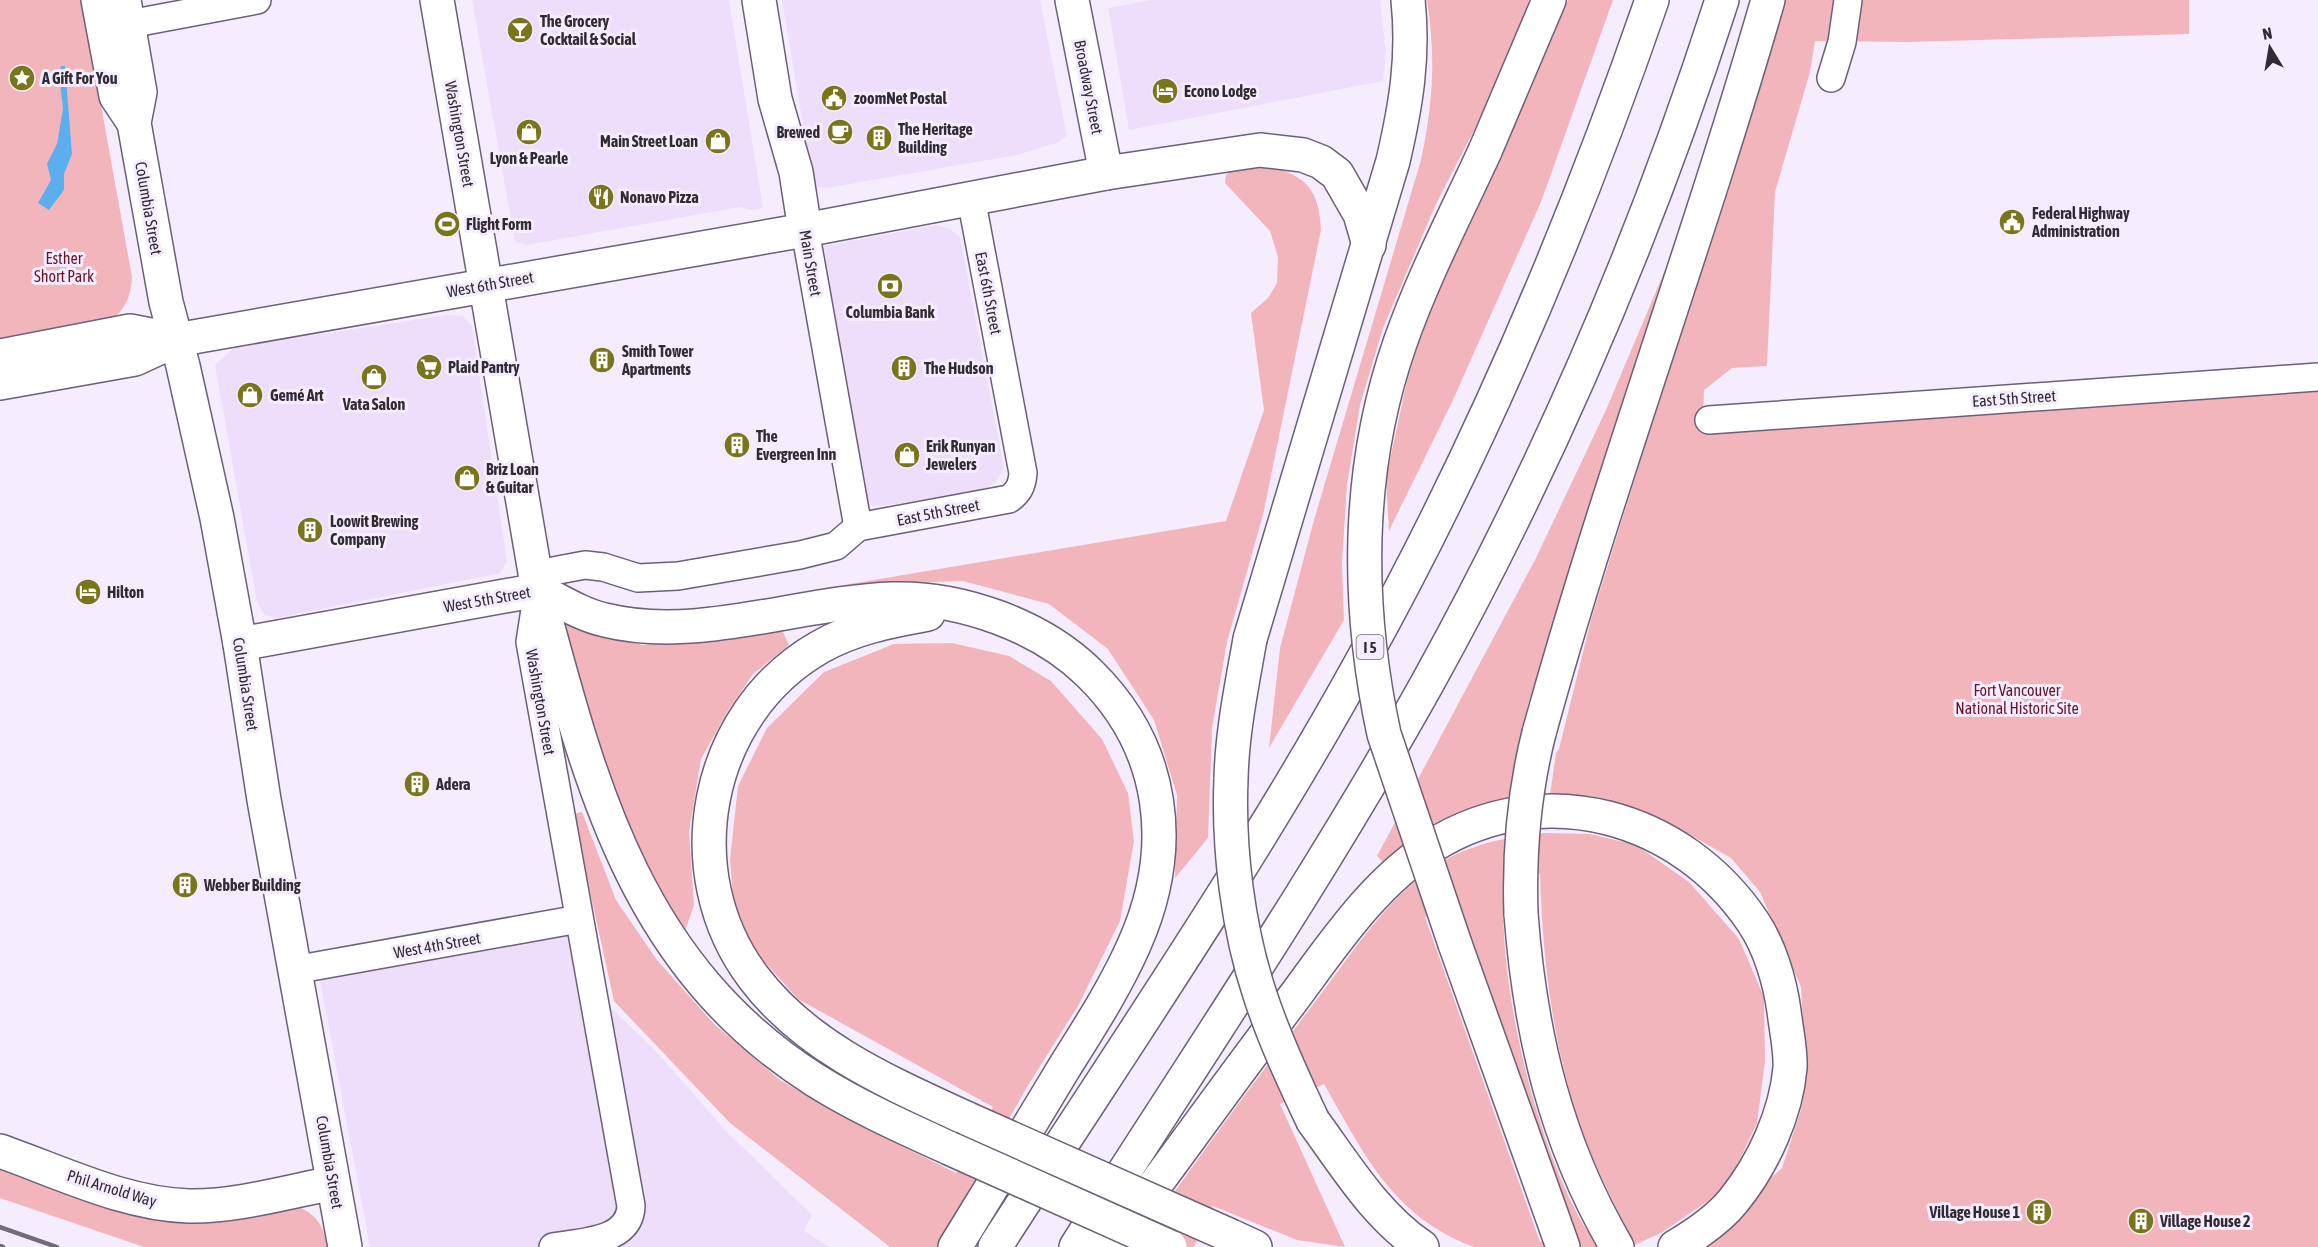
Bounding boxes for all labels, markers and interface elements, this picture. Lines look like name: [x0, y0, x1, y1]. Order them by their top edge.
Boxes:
place label: The Grocery Cocktail & Social: [540, 12, 637, 48]
bar icon: The Grocery Cocktail & Social: [505, 15, 535, 45]
north arrow: [2240, 18, 2300, 78]
text: N: [2261, 24, 2273, 43]
street label: Broadway Street: [1070, 38, 1107, 136]
place icon: A Gift For You: [7, 63, 37, 93]
place label: A Gift For You: [41, 69, 118, 87]
hotel icon: Econo Lodge: [1150, 76, 1180, 106]
street label: Washington Street: [441, 80, 478, 189]
place label: Econo Lodge: [1184, 82, 1257, 100]
public building icon: zoomNet Postal: [819, 83, 849, 113]
place label: zoomNet Postal: [854, 89, 948, 107]
shop icon: Lyon & Pearle: [514, 117, 544, 147]
cafe icon: Brewed: [825, 117, 855, 147]
place label: The Heritage Building: [898, 120, 973, 156]
place label: Brewed: [776, 123, 820, 141]
building icon: The Heritage Building: [864, 123, 894, 153]
shop icon: Main Street Loan: [703, 126, 733, 156]
place label: Main Street Loan: [600, 132, 698, 150]
place label: Lyon & Pearle: [490, 149, 568, 167]
street label: Columbia Street: [132, 160, 166, 256]
restaurant icon: Nonavo Pizza: [586, 182, 616, 212]
place label: Nonavo Pizza: [620, 188, 699, 206]
place label: Federal Highway Administration: [2031, 204, 2130, 240]
public building icon: Federal Highway Administration: [1997, 207, 2027, 237]
sports icon: Flight Form: [432, 209, 462, 239]
place label: Flight Form: [466, 215, 532, 233]
street label: Main Street: [796, 228, 826, 298]
park label: Esther Short Park: [34, 249, 94, 285]
street label: East 6th Street: [972, 250, 1006, 336]
street label: West 6th Street: [445, 267, 535, 301]
bank icon: Columbia Bank: [875, 271, 905, 301]
place label: Columbia Bank: [846, 303, 935, 321]
place label: Smith Tower Apartments: [621, 342, 694, 378]
building icon: Smith Tower Apartments: [587, 345, 617, 375]
supermarket icon: Plaid Pantry: [414, 352, 444, 382]
building icon: The Hudson: [889, 353, 919, 383]
place label: Plaid Pantry: [448, 358, 520, 376]
place label: The Hudson: [924, 359, 994, 377]
shop icon: Vata Salon: [359, 362, 389, 392]
shop icon: Gemé Art: [235, 380, 265, 410]
place label: Gemé Art: [270, 386, 324, 404]
street label: East 5th Street: [1972, 386, 2057, 410]
place label: Vata Salon: [342, 395, 406, 413]
place label: The Evergreen Inn: [756, 427, 837, 463]
building icon: The Evergreen Inn: [722, 430, 752, 460]
place label: Erik Runyan Jewelers: [925, 437, 996, 473]
shop icon: Erik Runyan Jewelers: [892, 440, 922, 470]
place label: Briz Loan & Guitar: [486, 460, 539, 496]
shop icon: Briz Loan & Guitar: [452, 463, 482, 493]
street label: East 5th Street: [895, 495, 981, 529]
place label: Loowit Brewing Company: [330, 512, 419, 548]
building icon: Loowit Brewing Company: [295, 515, 325, 545]
hotel icon: Hilton: [73, 577, 103, 607]
street label: West 5th Street: [442, 582, 532, 616]
place label: Hilton: [107, 583, 144, 601]
road number: I 5: [1356, 635, 1384, 659]
street label: Columbia Street: [230, 636, 262, 732]
street label: Washington Street: [522, 648, 559, 757]
park label: Fort Vancouver National Historic Site: [1955, 681, 2079, 717]
building icon: Adera: [402, 769, 432, 799]
place label: Adera: [435, 775, 471, 793]
building icon: Webber Building: [170, 870, 200, 900]
place label: Webber Building: [203, 876, 301, 894]
street label: West 4th Street: [392, 928, 482, 962]
street label: Columbia Street: [313, 1114, 347, 1210]
street label: Phil Arnold Way: [65, 1166, 159, 1211]
building icon: Village House 1: [2024, 1197, 2054, 1227]
place label: Village House 1: [1928, 1203, 2020, 1221]
building icon: Village House 2: [2126, 1206, 2156, 1236]
place label: Village House 2: [2159, 1212, 2251, 1230]

